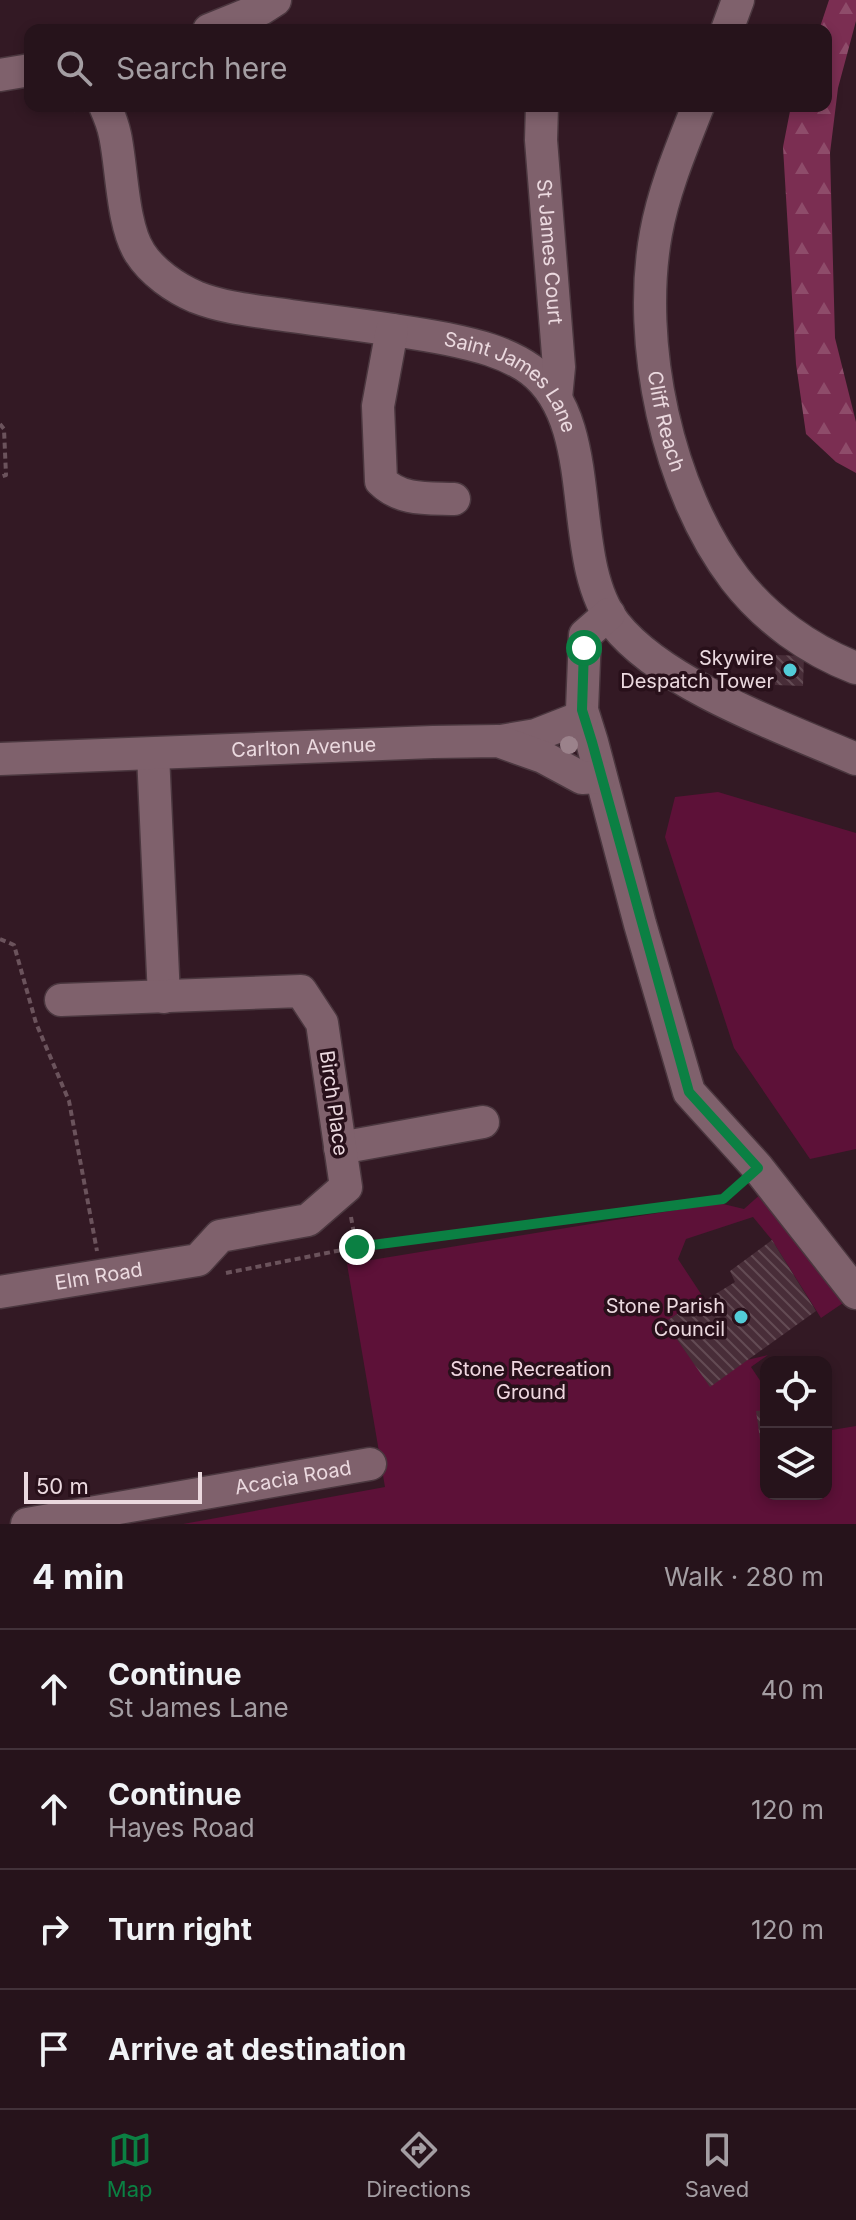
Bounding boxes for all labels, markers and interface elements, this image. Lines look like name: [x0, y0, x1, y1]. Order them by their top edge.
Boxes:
search box: [24, 24, 832, 112]
icon: search: [52, 46, 96, 90]
text: Search here: [116, 50, 288, 86]
street label: St James Court: [532, 178, 568, 326]
street label: Saint James Lane: [442, 327, 581, 435]
street label: Cliff Reach: [643, 369, 690, 475]
route start: [566, 630, 602, 666]
place label: Skywire Despatch Tower: [620, 646, 774, 693]
marker: Skywire Despatch Tower: [781, 661, 799, 679]
street label: Carlton Avenue: [231, 732, 377, 762]
street label: Birch Place: [315, 1049, 353, 1157]
route end: [339, 1229, 375, 1265]
street label: Elm Road: [53, 1257, 144, 1295]
place label: Stone Parish Council: [606, 1294, 725, 1341]
marker: Stone Parish Council: [732, 1308, 750, 1326]
map controls: [760, 1356, 832, 1500]
button: locate: [760, 1356, 832, 1428]
park label: Stone Recreation Ground: [450, 1357, 612, 1404]
button: layers: [760, 1428, 832, 1500]
street label: Acacia Road: [233, 1455, 353, 1499]
scale bar: [24, 1468, 202, 1504]
text: 50 m: [36, 1473, 89, 1499]
text: 4 min: [32, 1556, 124, 1597]
text: Walk · 280 m: [664, 1561, 824, 1592]
text: Continue: [108, 1656, 242, 1692]
icon: ahead: [32, 1667, 76, 1711]
text: 40 m: [761, 1674, 824, 1705]
text: St James Lane: [108, 1692, 289, 1723]
text: Continue: [108, 1776, 242, 1812]
icon: ahead: [32, 1787, 76, 1831]
text: 120 m: [751, 1794, 824, 1825]
text: Hayes Road: [108, 1812, 255, 1843]
icon: right: [32, 1907, 76, 1951]
text: Turn right: [108, 1911, 252, 1947]
text: 120 m: [751, 1914, 824, 1945]
icon: arrive: [32, 2027, 76, 2071]
text: Arrive at destination: [108, 2031, 406, 2067]
tab: Map: [107, 2128, 153, 2202]
tab: Directions: [366, 2128, 471, 2202]
tab: Saved: [685, 2128, 749, 2202]

